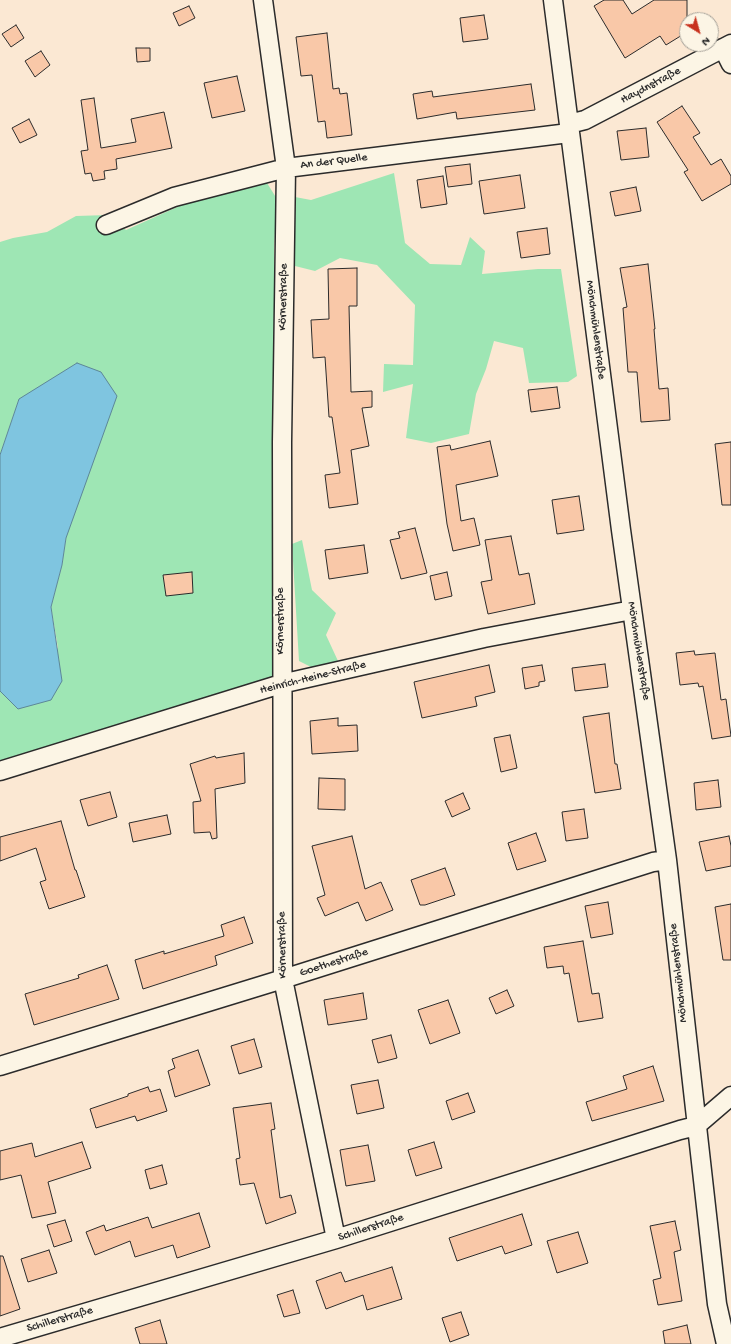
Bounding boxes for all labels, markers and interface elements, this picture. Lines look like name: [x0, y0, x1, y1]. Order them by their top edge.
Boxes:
north arrow: [679, 12, 719, 52]
text: N: [699, 34, 712, 48]
street label: Haydnstraße: [619, 64, 683, 108]
street label: An der Quelle: [300, 151, 368, 173]
street label: Körnerstraße: [276, 263, 292, 331]
street label: Mönchmühlenstraße: [582, 280, 608, 380]
street label: Körnerstraße: [274, 588, 288, 654]
street label: Mönchmühlenstraße: [623, 601, 653, 701]
street label: Heinrich-Heine-Straße: [259, 658, 367, 698]
street label: Körnerstraße: [275, 911, 291, 979]
street label: Mönchmühlenstraße: [667, 923, 691, 1023]
street label: Goethestraße: [298, 945, 370, 981]
street label: Schillerstraße: [336, 1211, 406, 1245]
street label: Schillerstraße: [25, 1304, 95, 1336]

